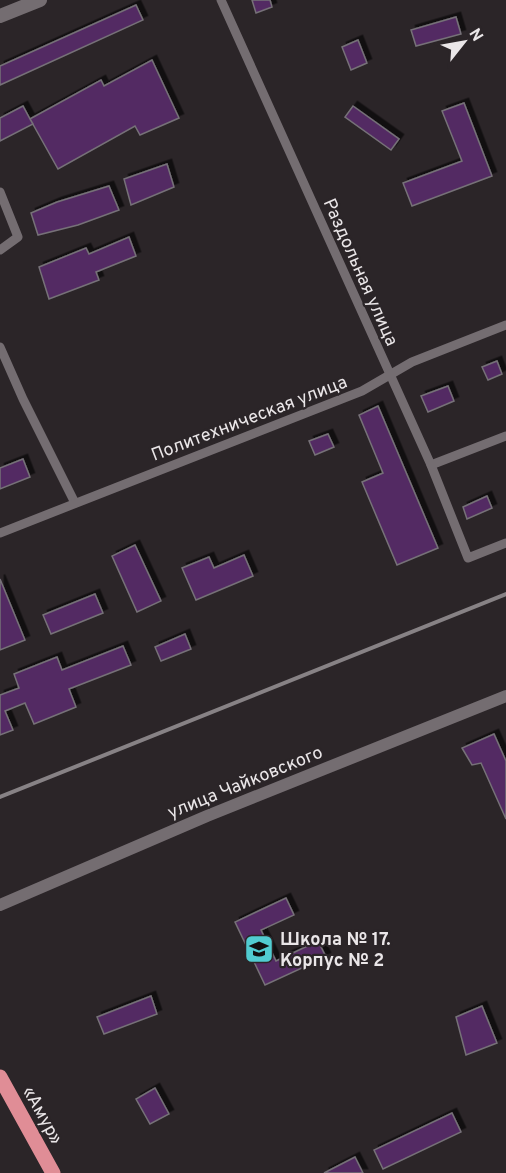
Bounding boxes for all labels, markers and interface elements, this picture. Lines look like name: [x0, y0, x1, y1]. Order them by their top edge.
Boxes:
north arrow: [434, 12, 494, 72]
text: N: [464, 25, 487, 45]
street label: Раздольная улица: [317, 195, 403, 350]
street label: Политехническая улица: [148, 371, 351, 467]
street label: улица Чайковского: [165, 742, 327, 825]
place label: Школа № 17. Корпус № 2: [280, 929, 391, 973]
school or university icon: Школа № 17. Корпус № 2: [243, 933, 275, 965]
street label: «Амур»: [16, 1083, 67, 1149]

